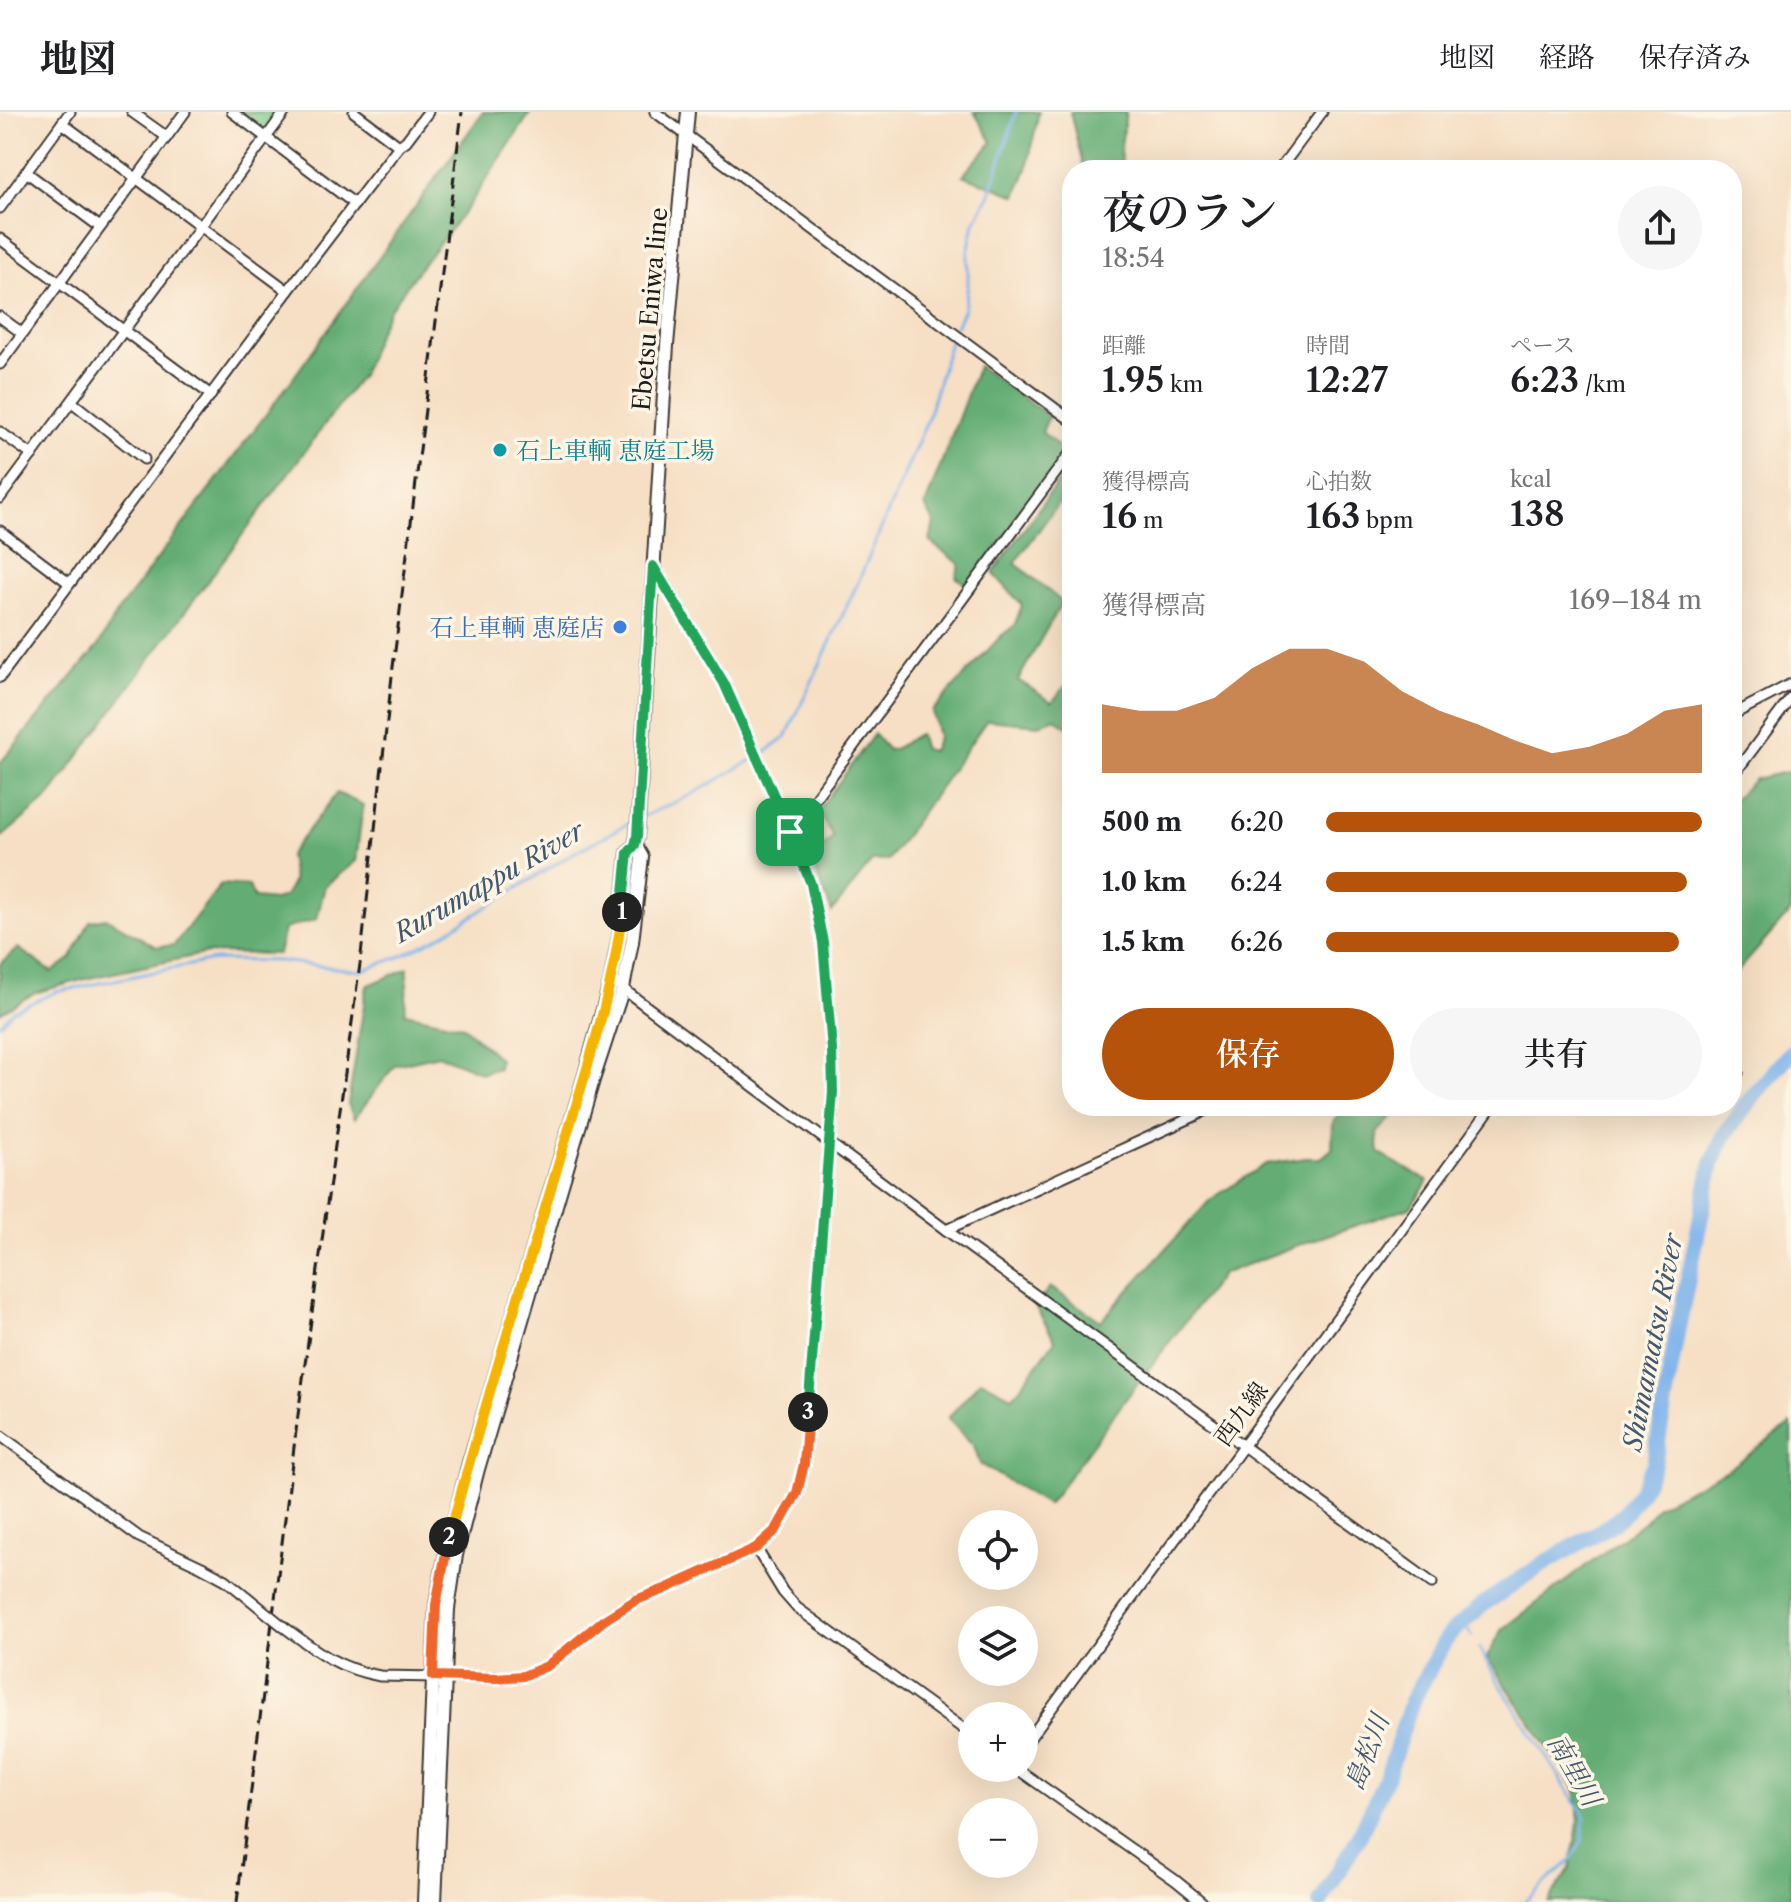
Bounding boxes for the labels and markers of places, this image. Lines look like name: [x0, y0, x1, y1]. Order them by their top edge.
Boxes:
place label: 石上車輌 恵庭工場: [516, 436, 714, 465]
marker: 石上車輌 恵庭工場: [491, 441, 509, 459]
place label: 石上車輌 恵庭店: [430, 613, 604, 642]
marker: 石上車輌 恵庭店: [611, 618, 629, 636]
pin: [756, 798, 824, 866]
pin: 1: [602, 892, 642, 932]
pin: 3: [788, 1392, 828, 1432]
pin: 2: [429, 1517, 469, 1557]

